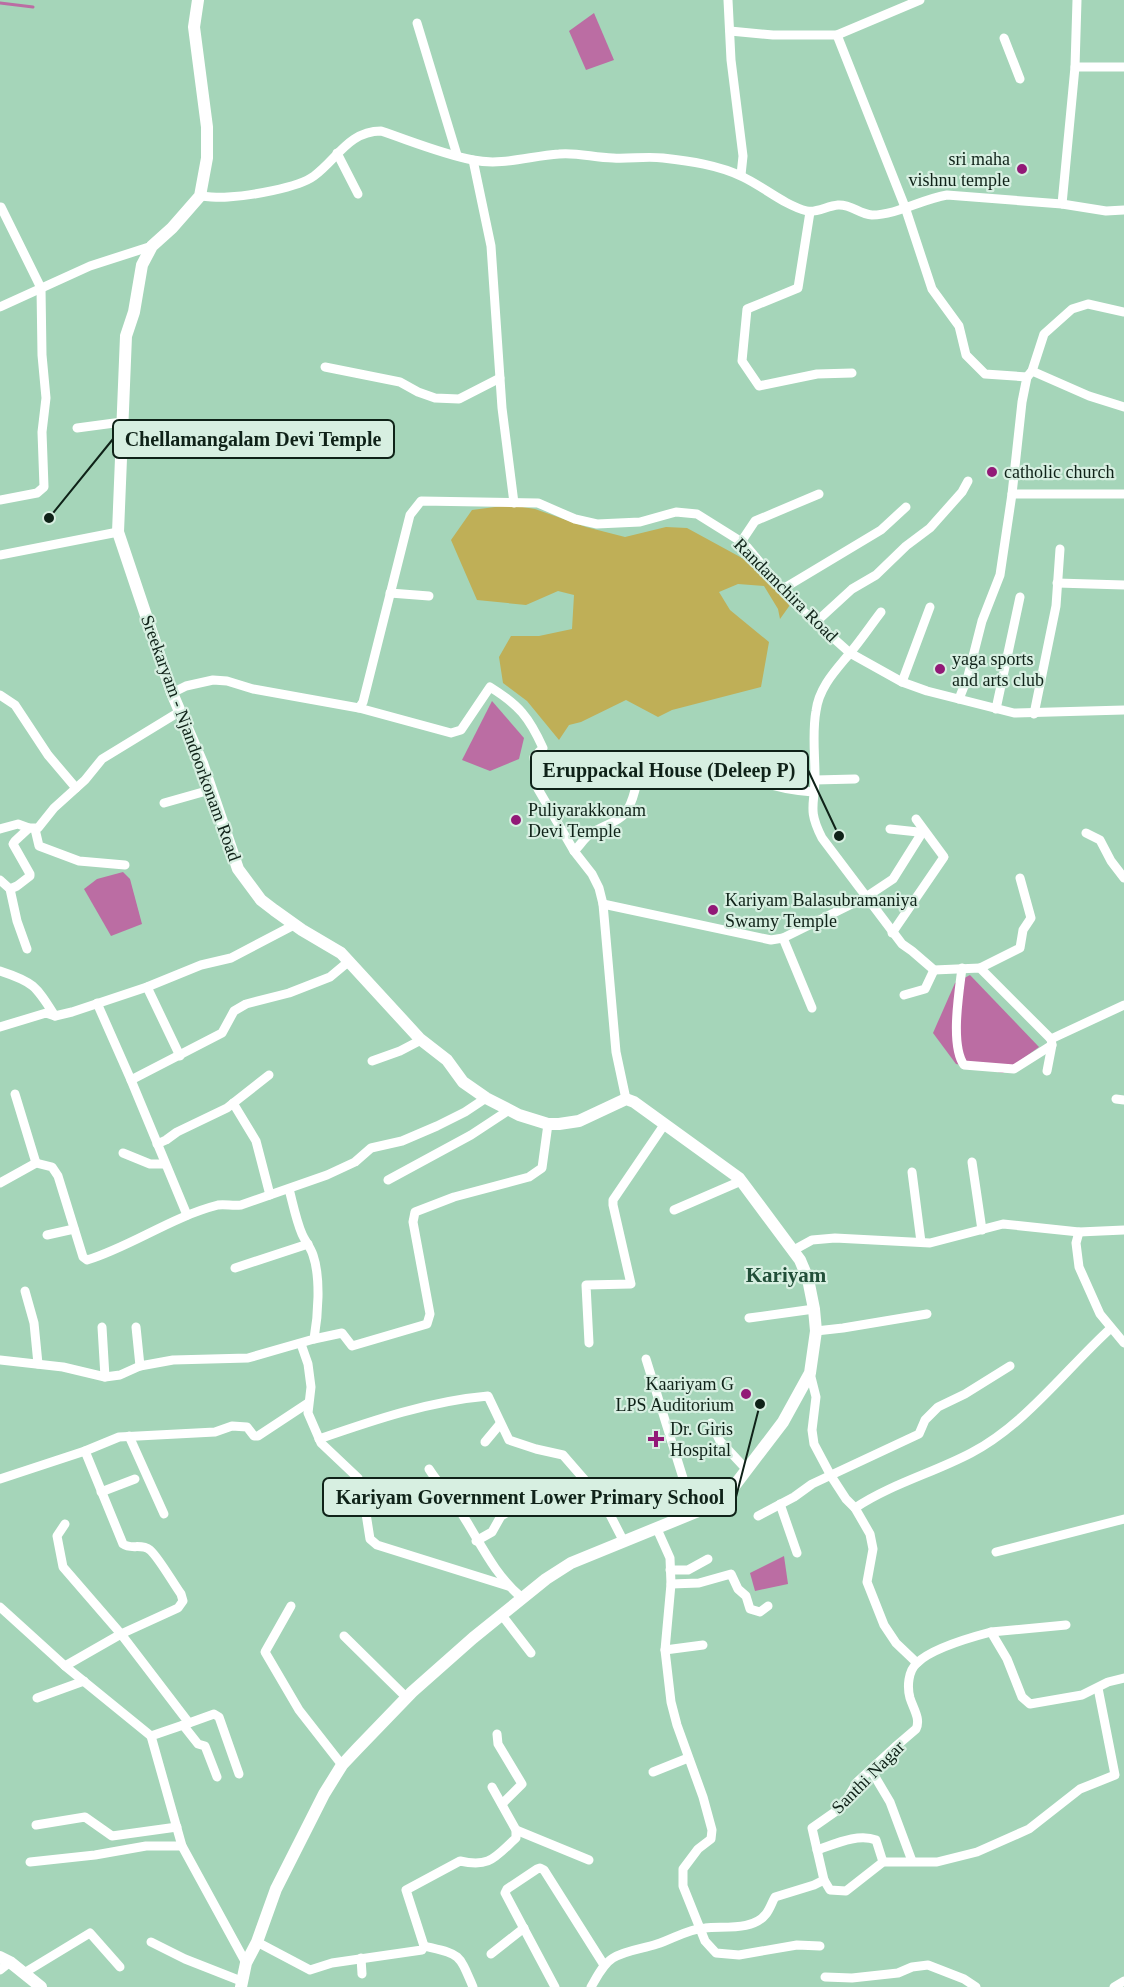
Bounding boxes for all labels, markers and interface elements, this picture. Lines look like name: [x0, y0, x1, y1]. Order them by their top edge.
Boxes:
place label: sri maha vishnu temple: [909, 149, 1010, 190]
marker: sri maha vishnu temple: [1015, 162, 1029, 176]
callout: Chellamangalam Devi Temple: [113, 420, 394, 458]
text: Chellamangalam Devi Temple: [125, 428, 381, 451]
place label: catholic church: [1004, 462, 1114, 482]
marker: catholic church: [985, 465, 999, 479]
street label: Randamchira Road: [730, 534, 842, 646]
street label: Sreekaryam - Njandoorkonam Road: [137, 612, 245, 864]
place label: yaga sports and arts club: [952, 649, 1044, 690]
marker: yaga sports and arts club: [933, 662, 947, 676]
callout: Eruppackal House (Deleep P): [531, 751, 808, 789]
text: Eruppackal House (Deleep P): [543, 759, 795, 782]
place label: Puliyarakkonam Devi Temple: [528, 800, 646, 841]
marker: Puliyarakkonam Devi Temple: [509, 813, 523, 827]
place label: Kariyam Balasubramaniya Swamy Temple: [725, 890, 917, 931]
marker: Kariyam Balasubramaniya Swamy Temple: [706, 903, 720, 917]
district label: Kariyam: [746, 1263, 827, 1287]
place label: Kaariyam G LPS Auditorium: [615, 1374, 734, 1415]
marker: Kaariyam G LPS Auditorium: [739, 1387, 753, 1401]
place label: Dr. Giris Hospital: [670, 1419, 733, 1460]
marker: Dr. Giris Hospital: [647, 1430, 665, 1448]
callout: Kariyam Government Lower Primary School: [323, 1478, 736, 1516]
text: Kariyam Government Lower Primary School: [336, 1486, 725, 1509]
street label: Santhi Nagar: [828, 1737, 908, 1817]

